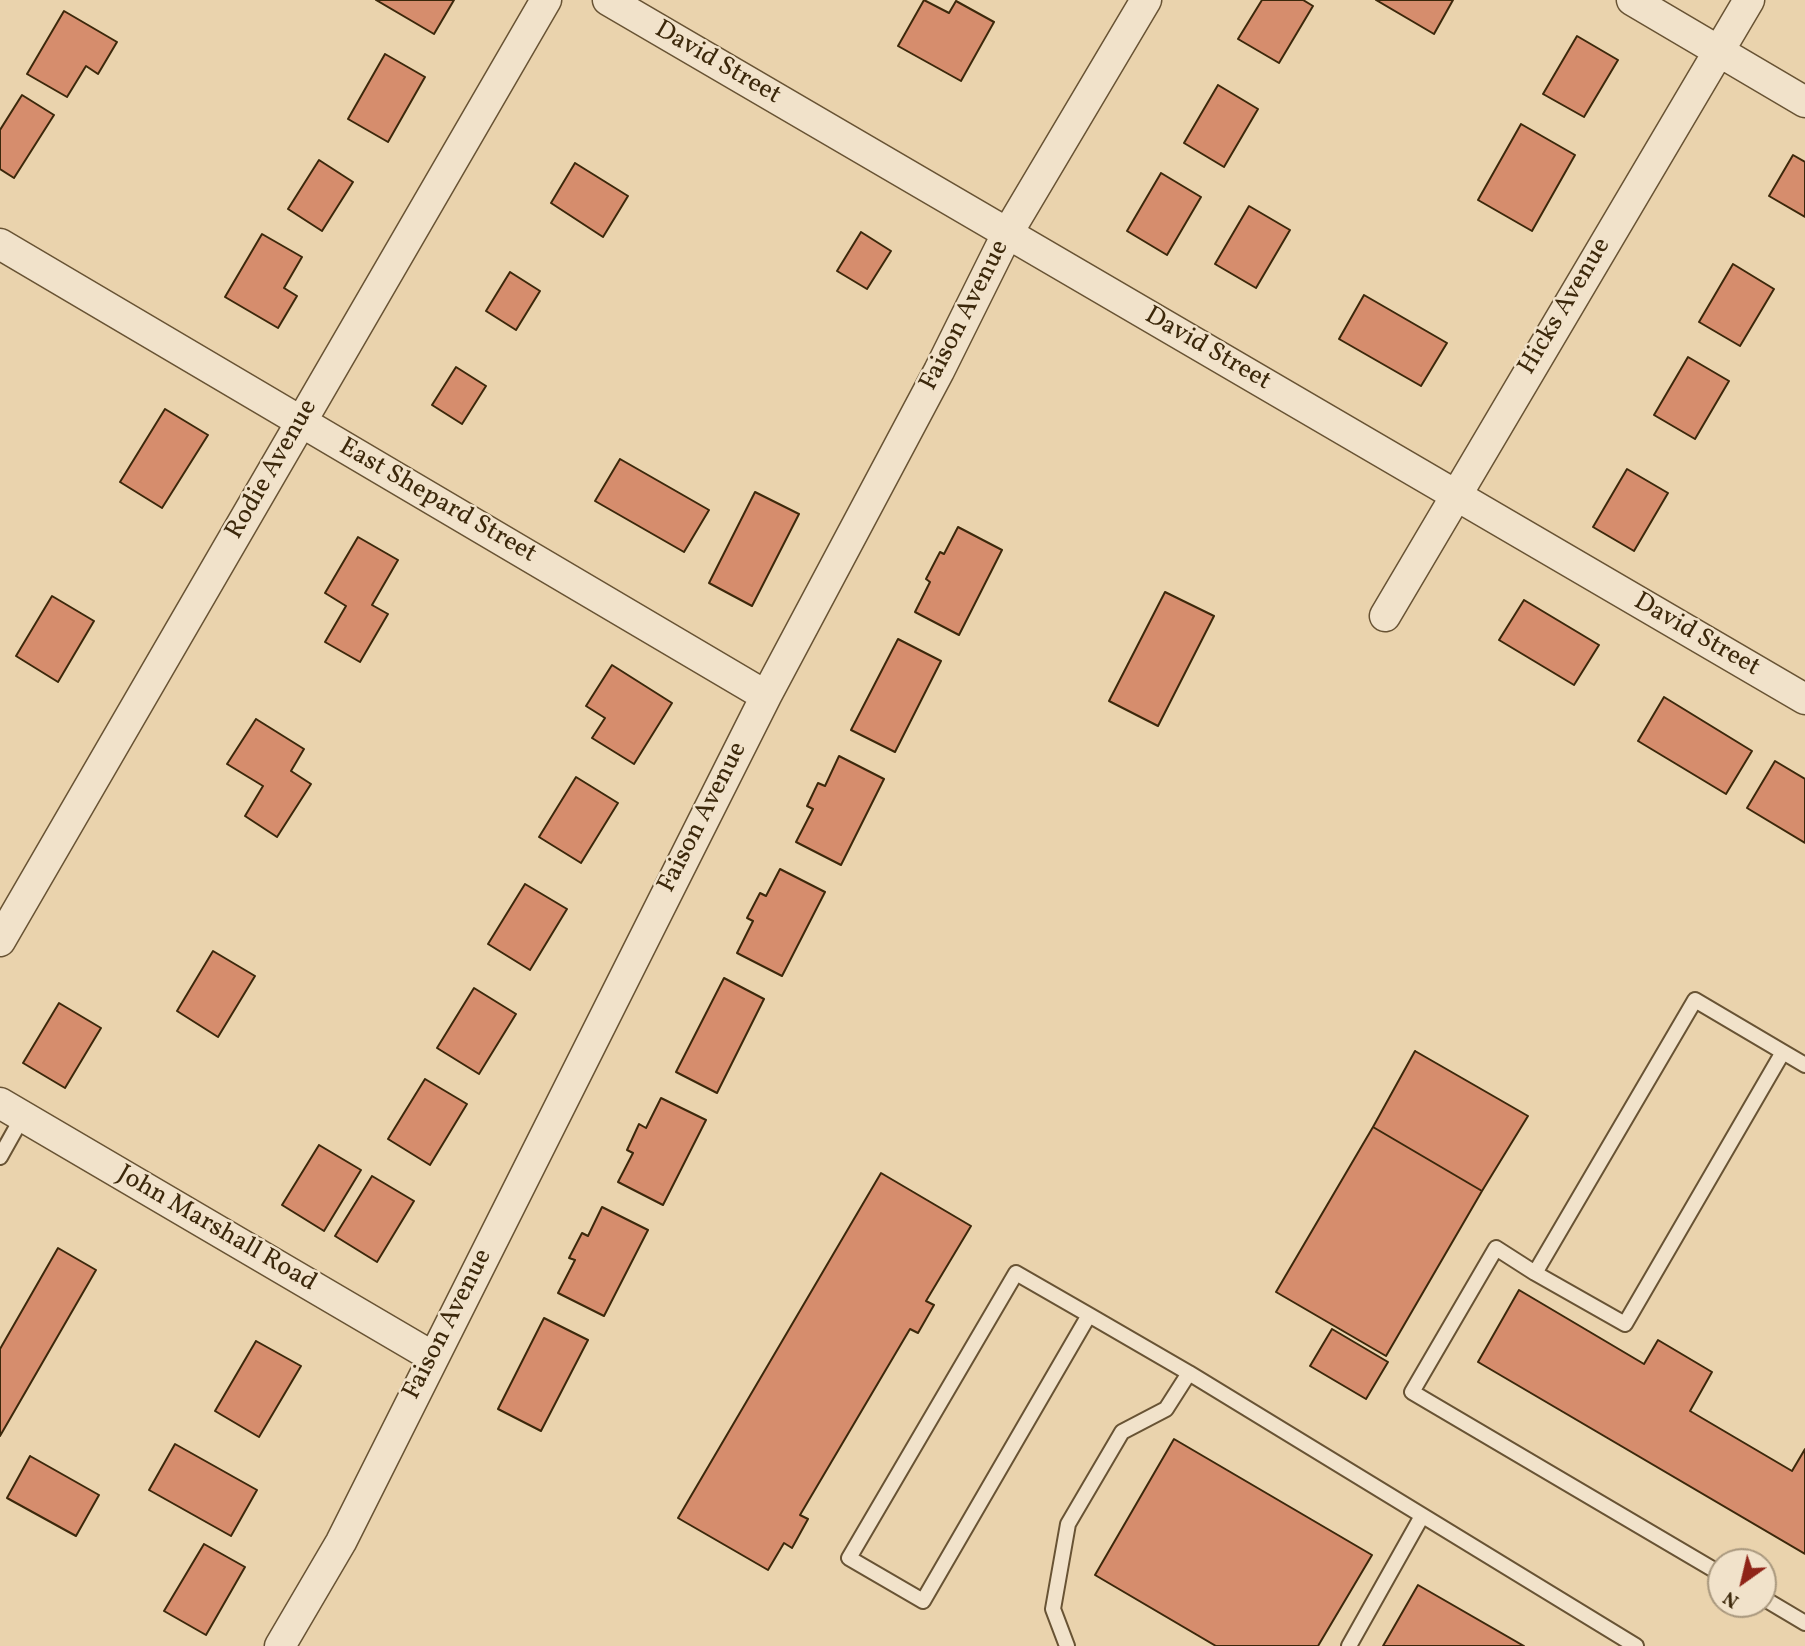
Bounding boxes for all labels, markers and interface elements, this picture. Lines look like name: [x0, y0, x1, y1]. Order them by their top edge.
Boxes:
street label: David Street: [648, 15, 786, 113]
street label: Hicks Avenue: [1513, 233, 1619, 381]
street label: Faison Avenue: [915, 236, 1017, 396]
street label: David Street: [1138, 301, 1276, 399]
street label: Rodie Avenue: [220, 395, 326, 545]
street label: East Shepard Street: [333, 433, 541, 571]
street label: David Street: [1627, 587, 1765, 685]
street label: Faison Avenue: [653, 738, 755, 898]
street label: John Marshall Road: [111, 1160, 321, 1300]
street label: Faison Avenue: [398, 1245, 500, 1405]
north arrow: [1707, 1548, 1777, 1618]
text: N: [1718, 1584, 1744, 1613]

